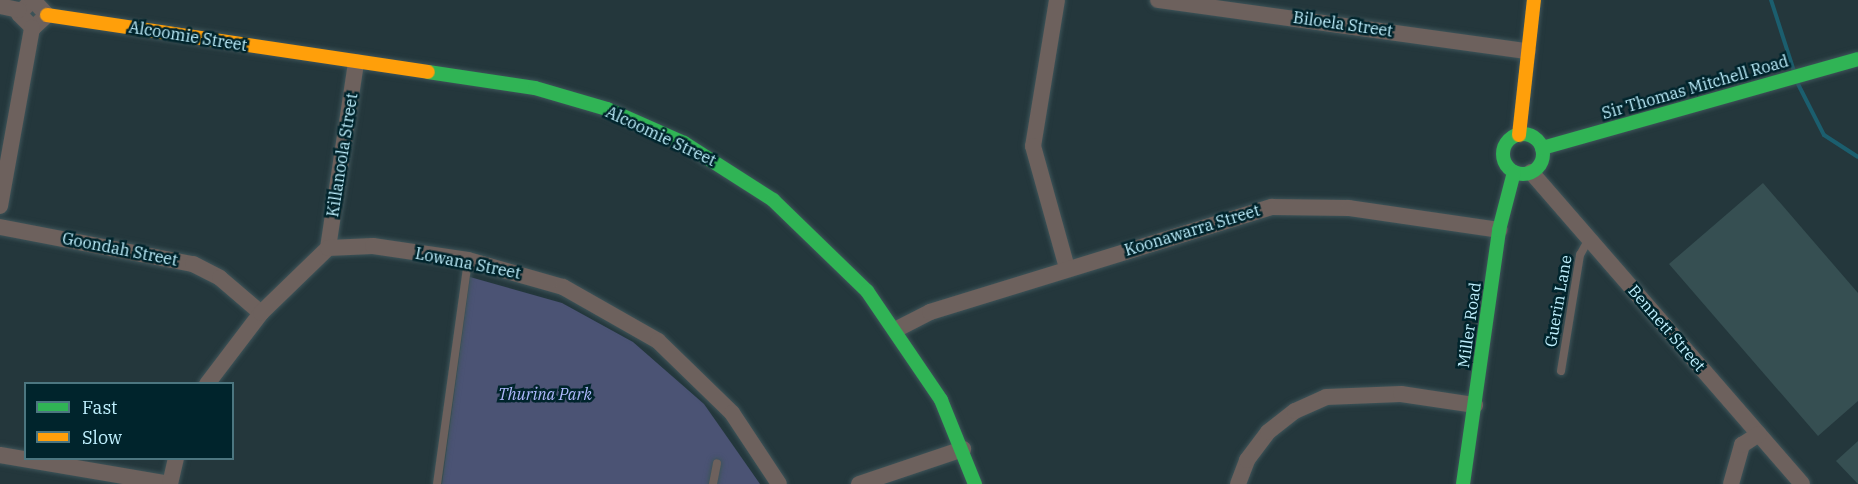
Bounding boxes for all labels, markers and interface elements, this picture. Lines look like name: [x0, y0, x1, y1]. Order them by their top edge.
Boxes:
street label: Biloela Street: [1292, 7, 1394, 41]
street label: Alcoomie Street: [128, 17, 248, 55]
street label: Sir Thomas Mitchell Road: [1600, 51, 1790, 123]
street label: Killanoola Street: [323, 92, 361, 218]
street label: Alcoomie Street: [603, 102, 719, 170]
street label: Koonawarra Street: [1122, 200, 1262, 260]
street label: Goondah Street: [61, 228, 179, 270]
street label: Lowana Street: [414, 243, 522, 283]
street label: Guerin Lane: [1540, 253, 1576, 349]
street label: Miller Road: [1454, 281, 1484, 369]
street label: Bennett Street: [1624, 281, 1710, 375]
legend: [24, 382, 234, 460]
park label: Thurina Park: [498, 384, 592, 404]
text: Fast: [82, 396, 117, 419]
text: Slow: [82, 426, 122, 449]

